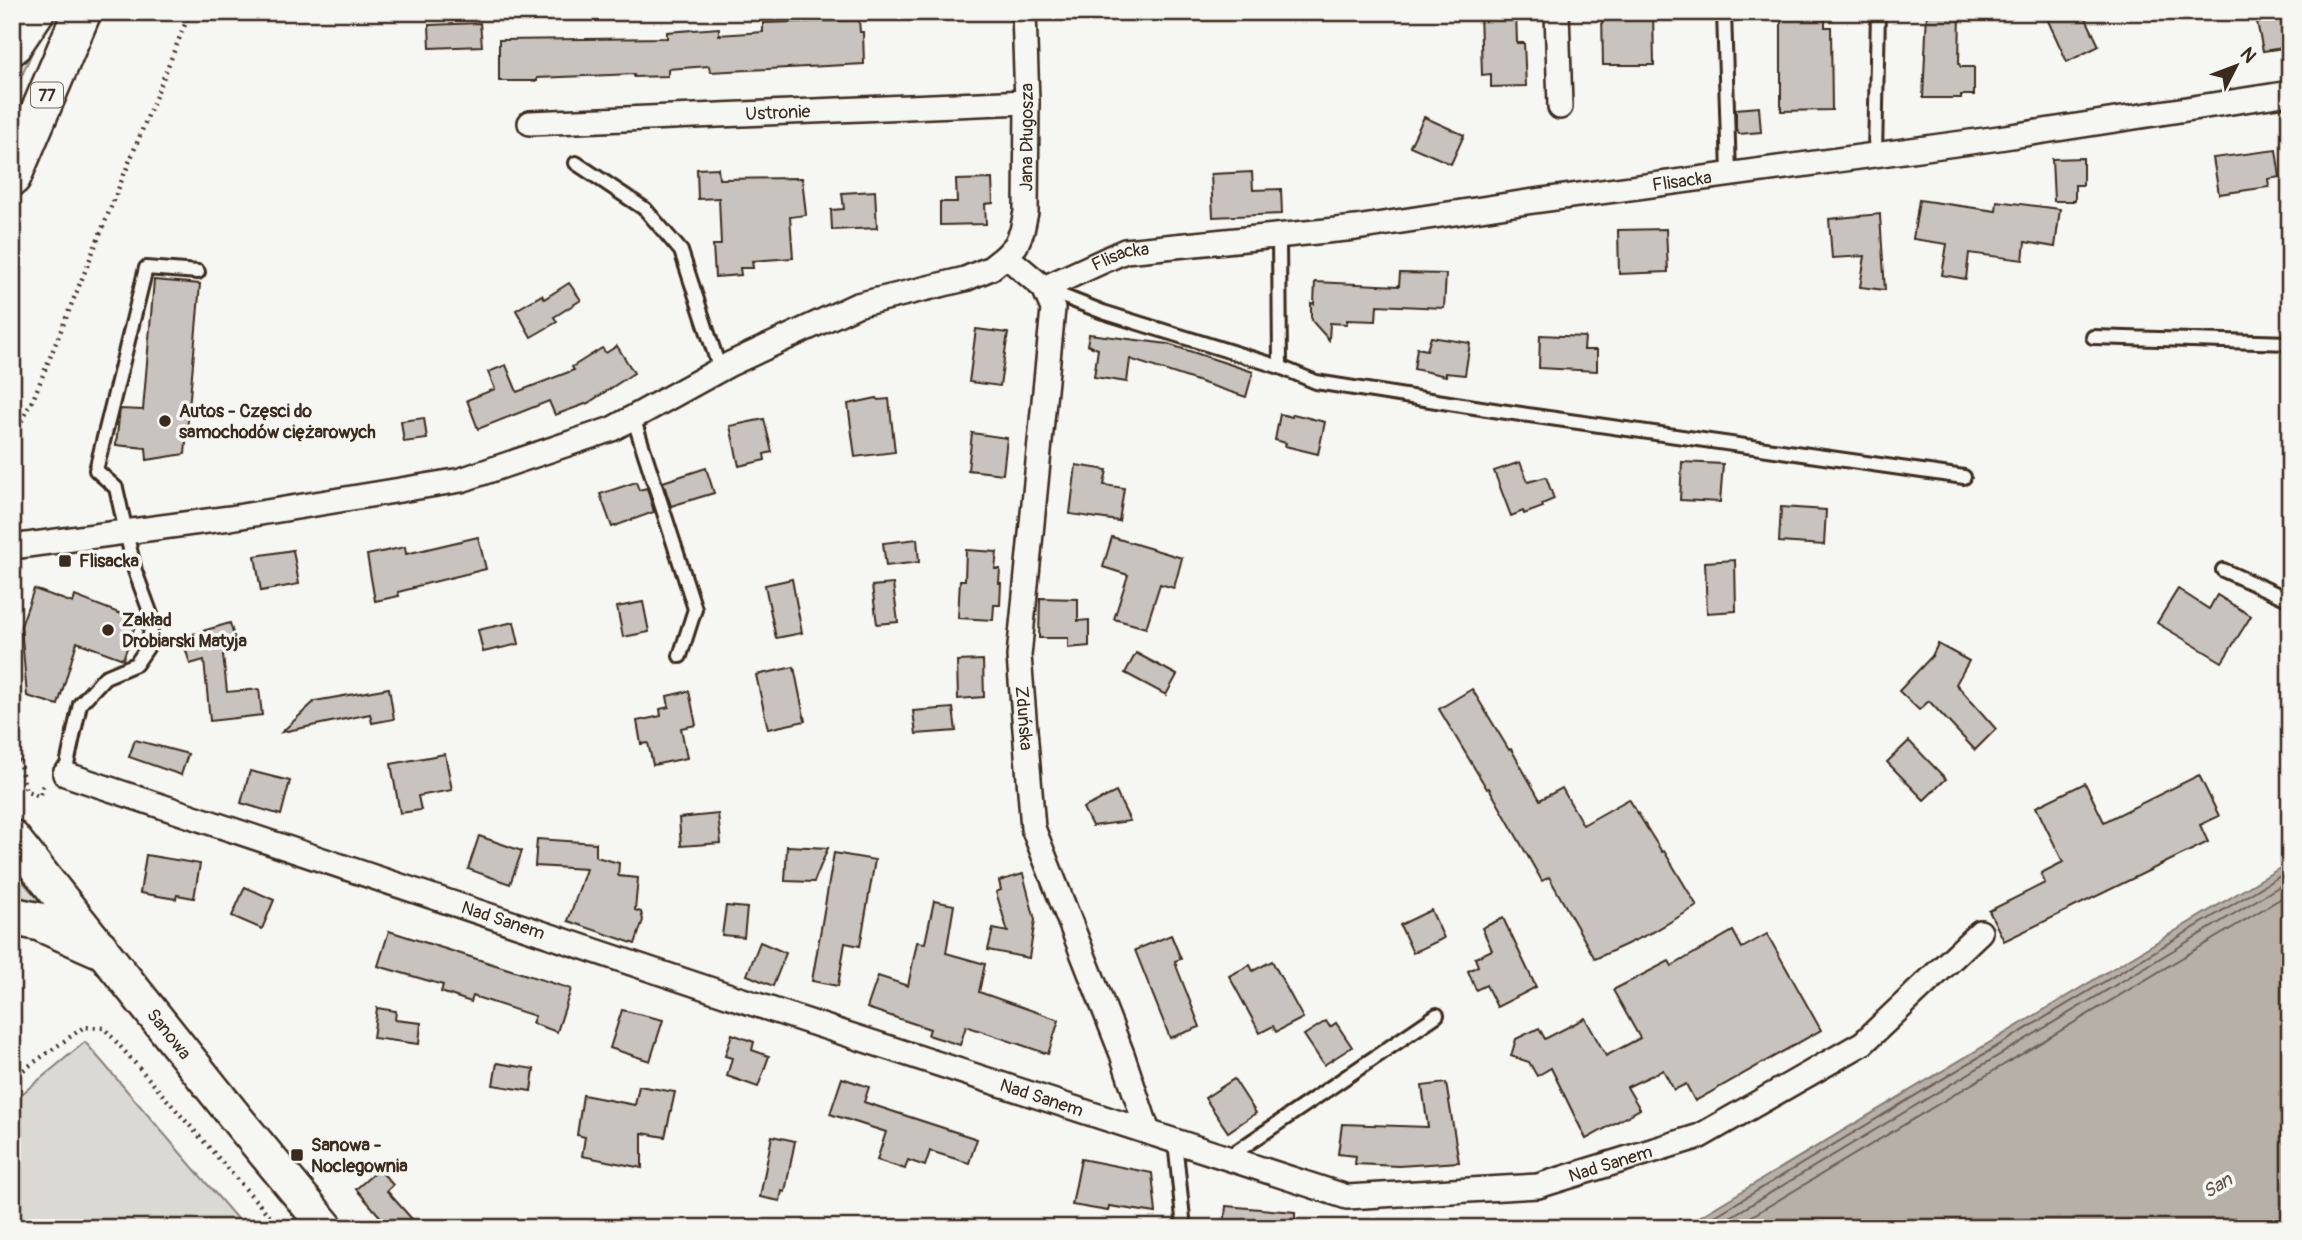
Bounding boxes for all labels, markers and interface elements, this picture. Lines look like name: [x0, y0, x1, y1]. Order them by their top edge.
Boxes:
north arrow: [2200, 32, 2270, 102]
text: N: [2235, 42, 2261, 68]
road number: 77: [31, 82, 63, 108]
street label: Jana Długosza: [1015, 83, 1039, 191]
street label: Ustronie: [745, 100, 811, 126]
street label: Flisacka: [1651, 166, 1713, 197]
street label: Flisacka: [1088, 238, 1150, 277]
place label: Autos - Częsci do samochodów ciężarowych: [179, 400, 376, 444]
marker: Autos - Częsci do samochodów ciężarowych: [157, 413, 173, 429]
place label: Flisacka: [79, 550, 139, 573]
marker: Flisacka: [57, 553, 73, 569]
place label: Zakład Drobiarski Matyja: [122, 609, 247, 653]
marker: Zakład Drobiarski Matyja: [100, 622, 116, 638]
street label: Zduńska: [1009, 685, 1038, 751]
street label: Nad Sanem: [458, 896, 548, 945]
street label: Sanowa: [141, 1004, 196, 1065]
street label: Nad Sanem: [997, 1074, 1086, 1122]
place label: Sanowa - Noclegownia: [311, 1134, 408, 1178]
street label: Nad Sanem: [1566, 1140, 1655, 1188]
marker: Sanowa - Noclegownia: [289, 1147, 305, 1163]
water label: San: [2198, 1167, 2238, 1204]

